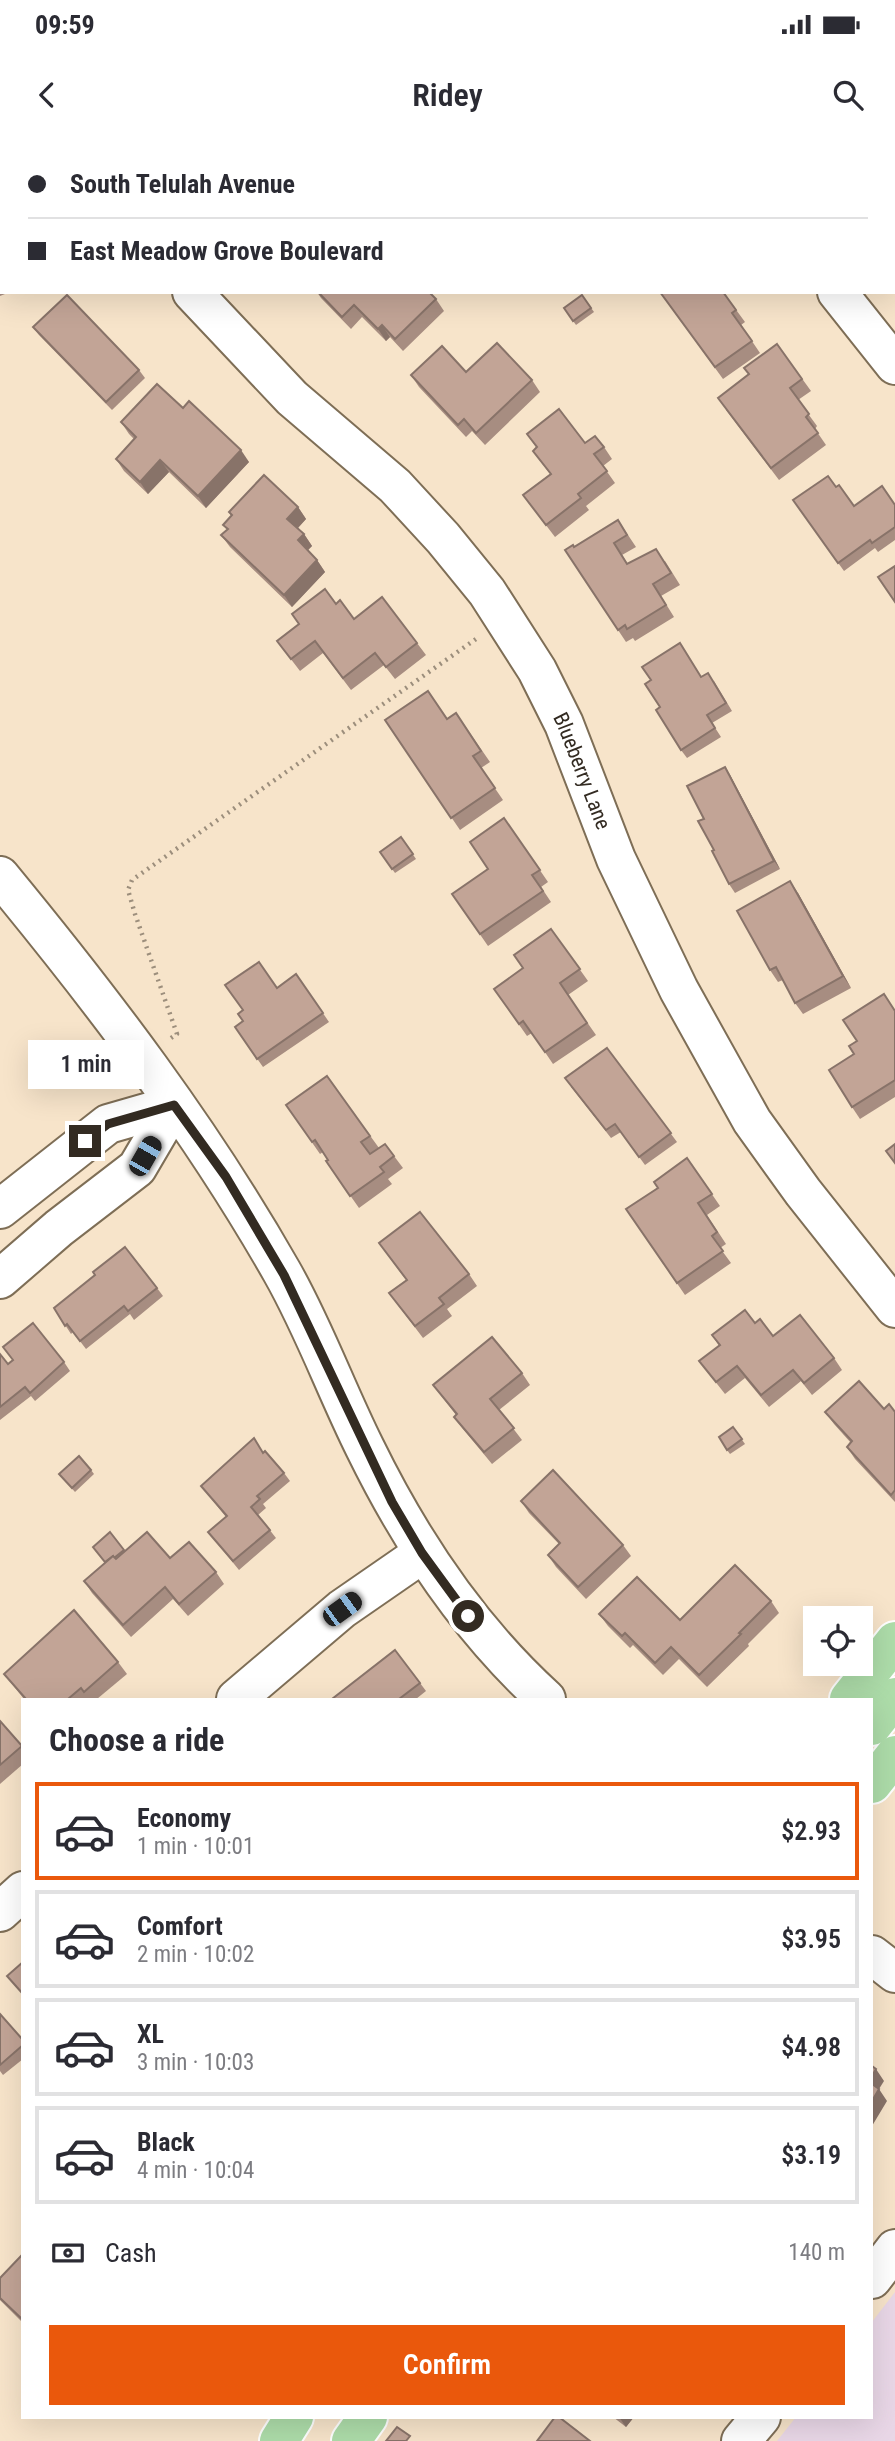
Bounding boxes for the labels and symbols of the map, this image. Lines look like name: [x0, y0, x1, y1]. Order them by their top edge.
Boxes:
street label: Blueberry Lane: [548, 709, 615, 833]
callout: 1 min: [27, 1040, 143, 1088]
route end: [69, 1125, 101, 1157]
car: [126, 1133, 165, 1179]
car: [319, 1588, 366, 1630]
route start: [452, 1600, 484, 1632]

